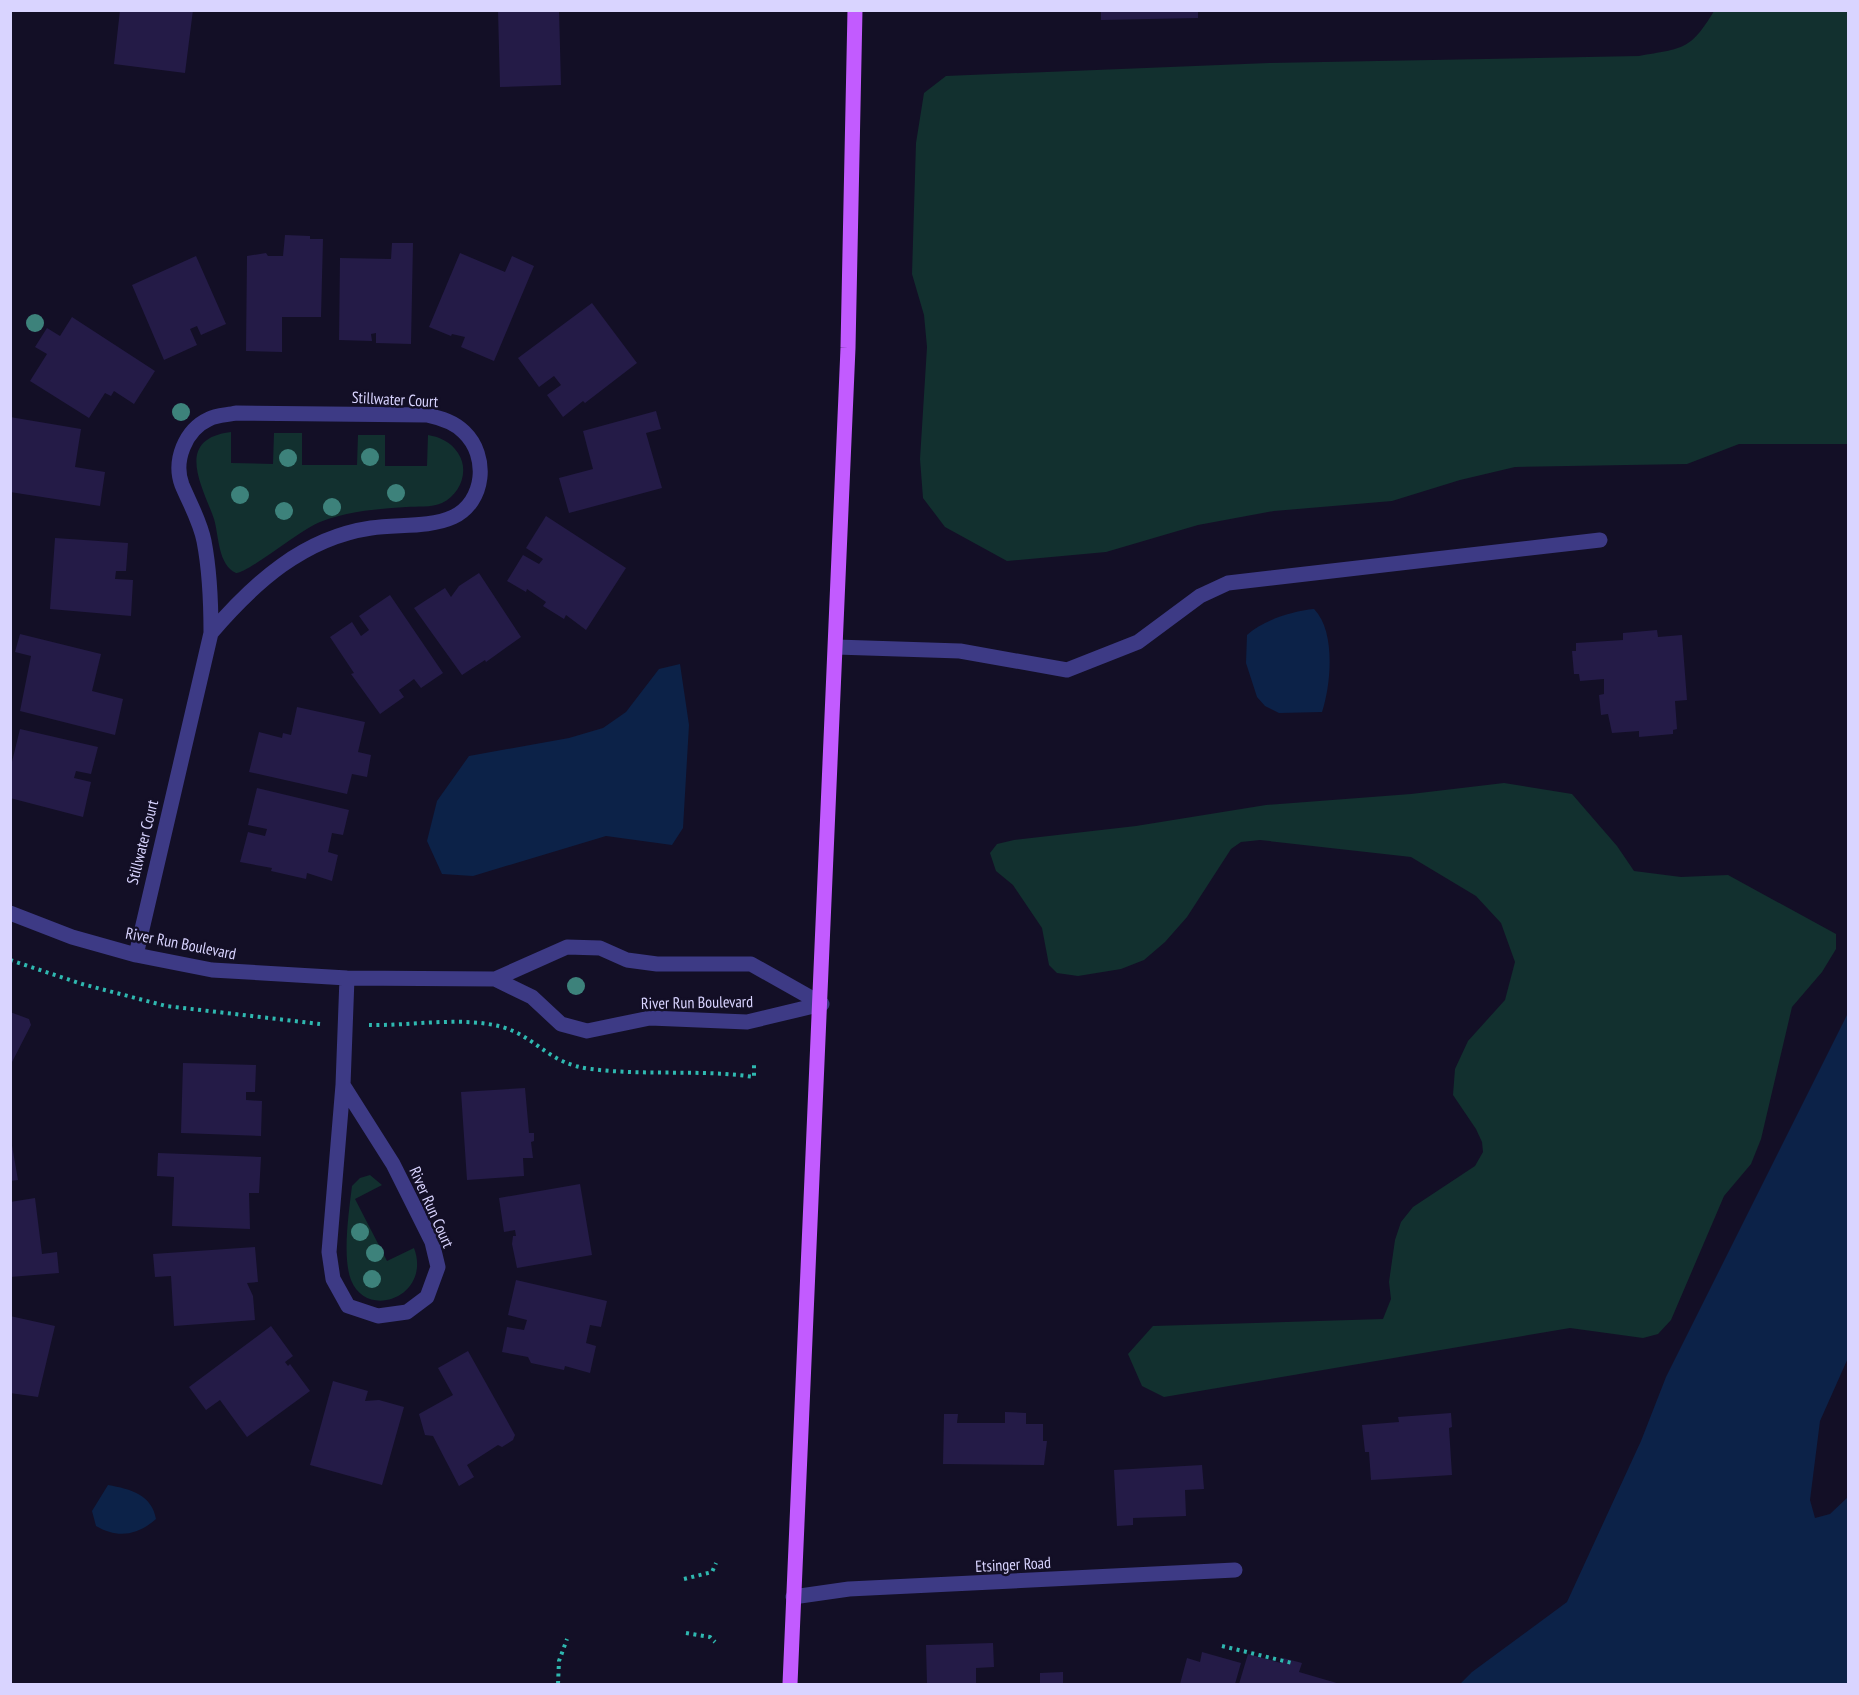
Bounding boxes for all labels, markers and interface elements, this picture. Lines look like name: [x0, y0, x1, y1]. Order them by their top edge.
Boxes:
street label: Stillwater Court: [351, 387, 439, 411]
street label: Stillwater Court: [122, 797, 162, 886]
street label: River Run Boulevard: [124, 922, 238, 964]
street label: River Run Boulevard: [641, 991, 753, 1013]
street label: River Run Court: [405, 1163, 459, 1251]
street label: Etsinger Road: [975, 1552, 1051, 1576]

